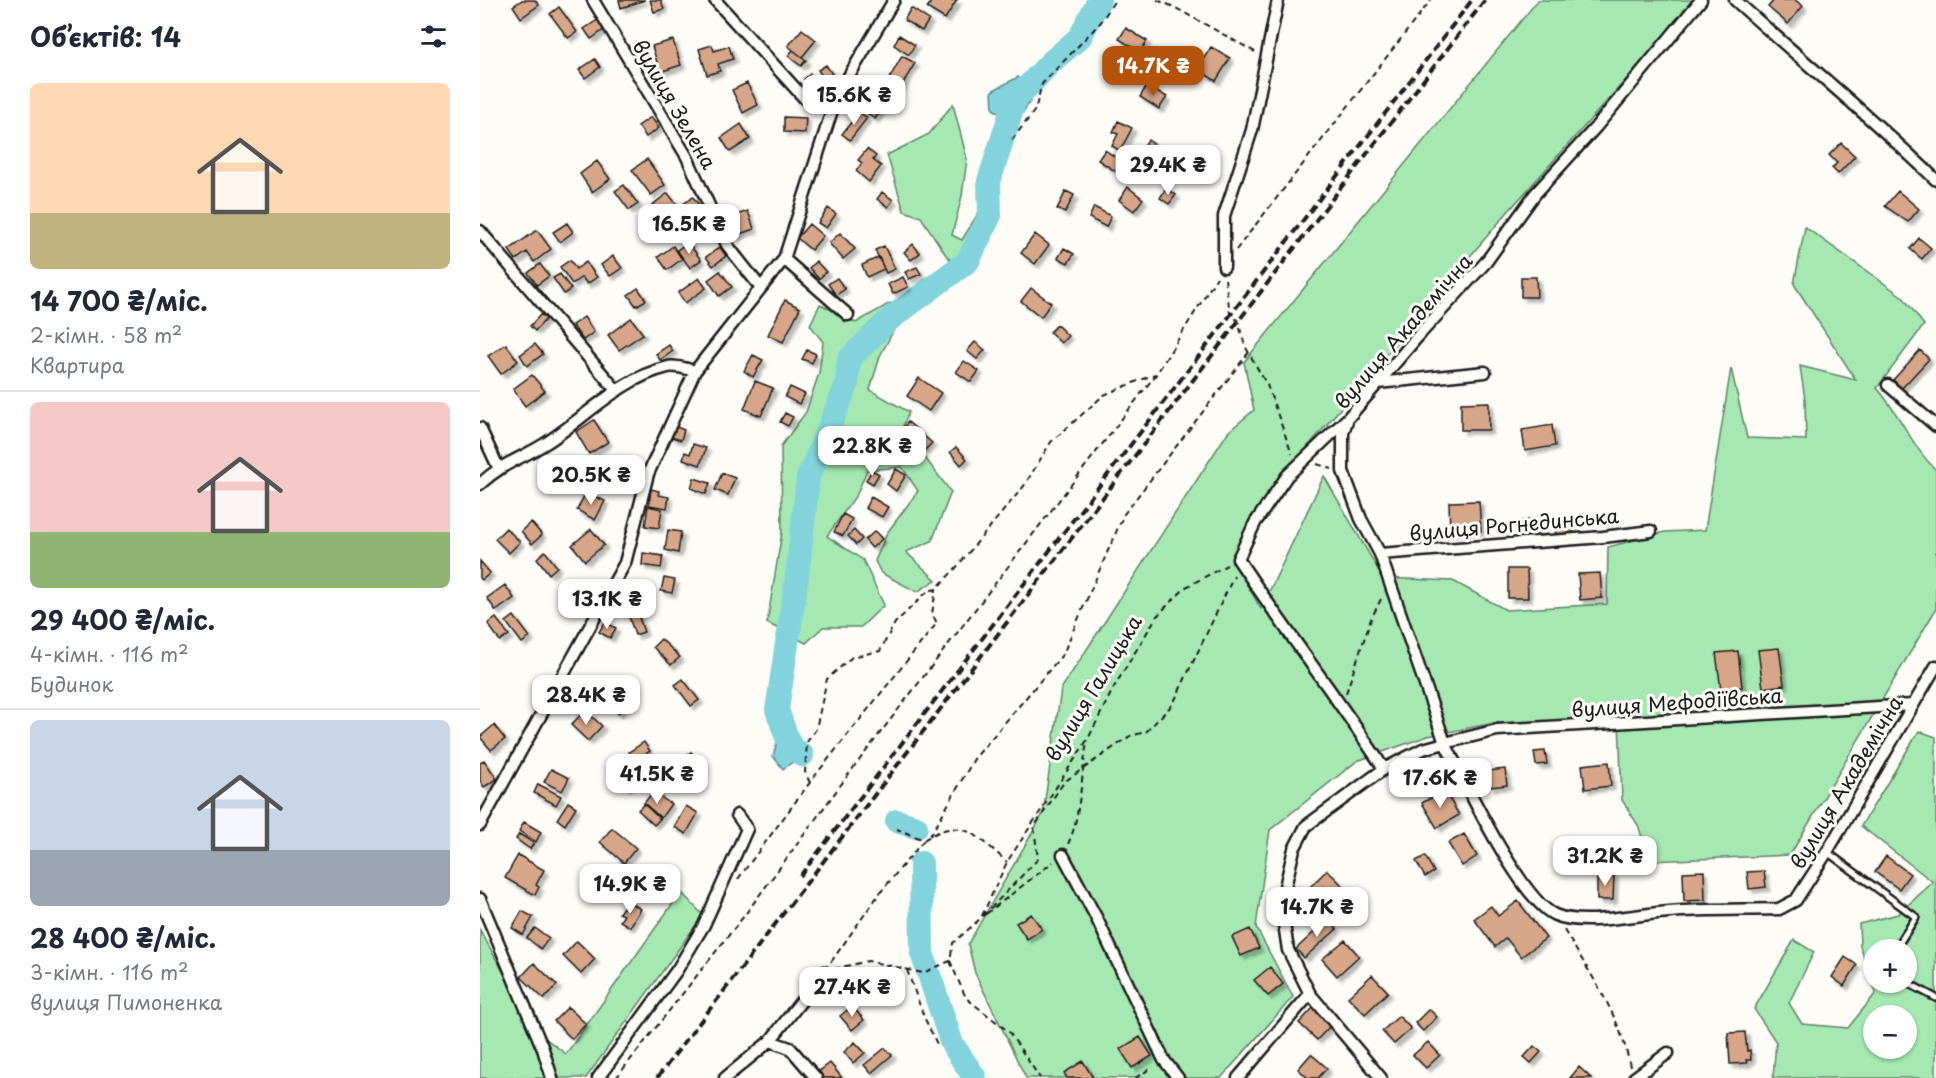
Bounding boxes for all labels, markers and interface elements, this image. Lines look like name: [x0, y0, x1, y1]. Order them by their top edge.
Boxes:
text: Об’єктів: 14: [30, 17, 181, 56]
icon: filters: [417, 20, 450, 53]
street label: вулиця Зелена: [626, 34, 725, 175]
pin: 14.7K ₴: [1098, 46, 1208, 97]
text: 14.7K ₴: [1116, 50, 1190, 80]
pin: 15.6K ₴: [799, 75, 909, 126]
text: 15.6K ₴: [817, 79, 891, 109]
icon: home: [186, 122, 294, 230]
pin: 29.4K ₴: [1113, 145, 1223, 196]
text: 29.4K ₴: [1130, 149, 1206, 179]
pin: 16.5K ₴: [634, 204, 744, 255]
text: 16.5K ₴: [652, 208, 726, 238]
street label: вулиця Академічна: [1327, 246, 1479, 415]
text: 14 700 ₴/міс.: [30, 281, 208, 320]
text: 2-кімн. · 58 m²: [30, 320, 182, 350]
text: Квартира: [30, 350, 124, 380]
pin: 22.8K ₴: [817, 426, 927, 477]
text: 22.8K ₴: [832, 430, 912, 460]
icon: home: [186, 441, 294, 549]
pin: 20.5K ₴: [536, 455, 646, 506]
text: 20.5K ₴: [551, 459, 631, 489]
street label: вулиця Рогнединська: [1408, 500, 1620, 548]
pin: 13.1K ₴: [552, 579, 662, 630]
text: 13.1K ₴: [572, 583, 642, 613]
text: 29 400 ₴/міс.: [30, 600, 215, 639]
street label: вулиця Галицька: [1037, 609, 1149, 767]
text: 4-кімн. · 116 m²: [30, 639, 189, 669]
text: Будинок: [30, 669, 113, 699]
pin: 28.4K ₴: [531, 675, 641, 726]
text: 28.4K ₴: [546, 679, 626, 709]
street label: вулиця Мефодіївська: [1570, 680, 1784, 724]
street label: вулиця Академічна: [1782, 689, 1910, 874]
pin: 41.5K ₴: [602, 754, 712, 805]
text: 41.5K ₴: [620, 758, 694, 788]
pin: 17.6K ₴: [1385, 758, 1495, 809]
icon: home: [186, 759, 294, 867]
text: 17.6K ₴: [1403, 762, 1477, 792]
pin: 31.2K ₴: [1550, 836, 1660, 887]
text: 31.2K ₴: [1567, 840, 1643, 870]
pin: 14.9K ₴: [575, 864, 685, 915]
text: 14.9K ₴: [593, 868, 667, 898]
pin: 14.7K ₴: [1262, 887, 1372, 938]
text: 14.7K ₴: [1280, 891, 1354, 921]
text: 28 400 ₴/міс.: [30, 918, 216, 957]
map controls: [1863, 939, 1917, 1059]
button: +: [1863, 939, 1917, 993]
text: 3-кімн. · 116 m²: [30, 957, 189, 987]
pin: 27.4K ₴: [797, 967, 907, 1018]
text: 27.4K ₴: [813, 971, 891, 1001]
text: вулиця Пимоненка: [30, 987, 222, 1017]
button: −: [1863, 1005, 1917, 1059]

